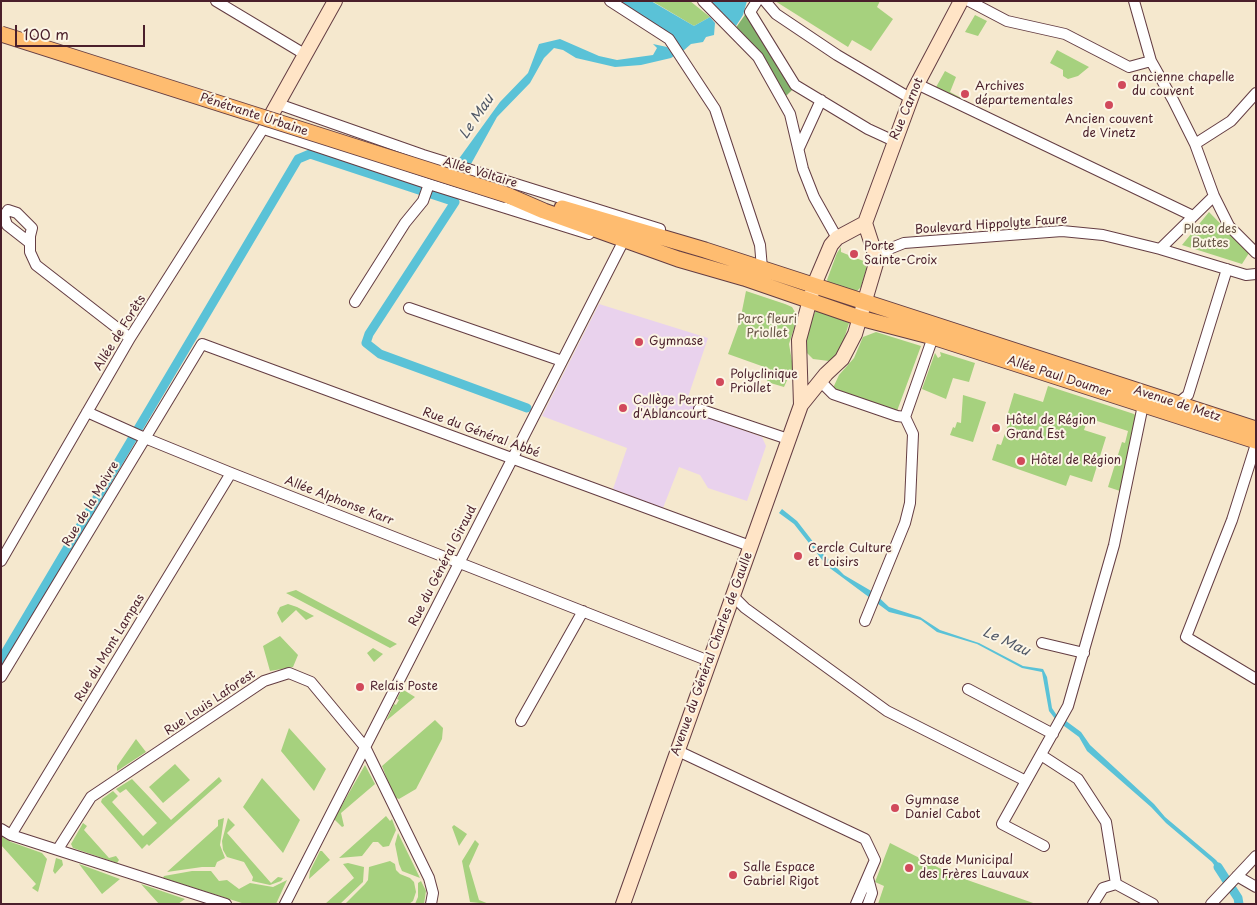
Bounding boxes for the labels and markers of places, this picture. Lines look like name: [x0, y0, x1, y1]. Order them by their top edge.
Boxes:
place label: ancienne chapelle du couvent: [1132, 71, 1235, 99]
marker: ancienne chapelle du couvent: [1116, 79, 1128, 91]
place label: Archives départementales: [975, 80, 1073, 108]
marker: Archives départementales: [959, 88, 971, 100]
marker: Ancien couvent de Vinetz: [1103, 99, 1115, 111]
place label: Ancien couvent de Vinetz: [1065, 113, 1153, 141]
place label: Porte Sainte-Croix: [864, 240, 937, 268]
marker: Porte Sainte-Croix: [848, 248, 860, 260]
place label: Gymnase: [649, 335, 703, 349]
marker: Gymnase: [633, 336, 645, 348]
place label: Polyclinique Priollet: [730, 368, 798, 396]
marker: Polyclinique Priollet: [714, 376, 726, 388]
place label: Collège Perrot d'Ablancourt: [633, 394, 714, 422]
marker: Collège Perrot d'Ablancourt: [617, 402, 629, 414]
place label: Hôtel de Région Grand Est: [1006, 414, 1096, 442]
marker: Hôtel de Région Grand Est: [990, 422, 1002, 434]
place label: Hôtel de Région: [1031, 454, 1121, 468]
marker: Hôtel de Région: [1015, 455, 1027, 467]
place label: Cercle Culture et Loisirs: [808, 542, 892, 570]
marker: Cercle Culture et Loisirs: [792, 550, 804, 562]
place label: Relais Poste: [370, 680, 438, 694]
marker: Relais Poste: [354, 681, 366, 693]
place label: Gymnase Daniel Cabot: [905, 794, 980, 822]
marker: Gymnase Daniel Cabot: [889, 802, 901, 814]
place label: Stade Municipal des Frères Lauvaux: [919, 854, 1029, 882]
place label: Salle Espace Gabriel Rigot: [743, 861, 819, 889]
marker: Stade Municipal des Frères Lauvaux: [903, 862, 915, 874]
marker: Salle Espace Gabriel Rigot: [727, 869, 739, 881]

